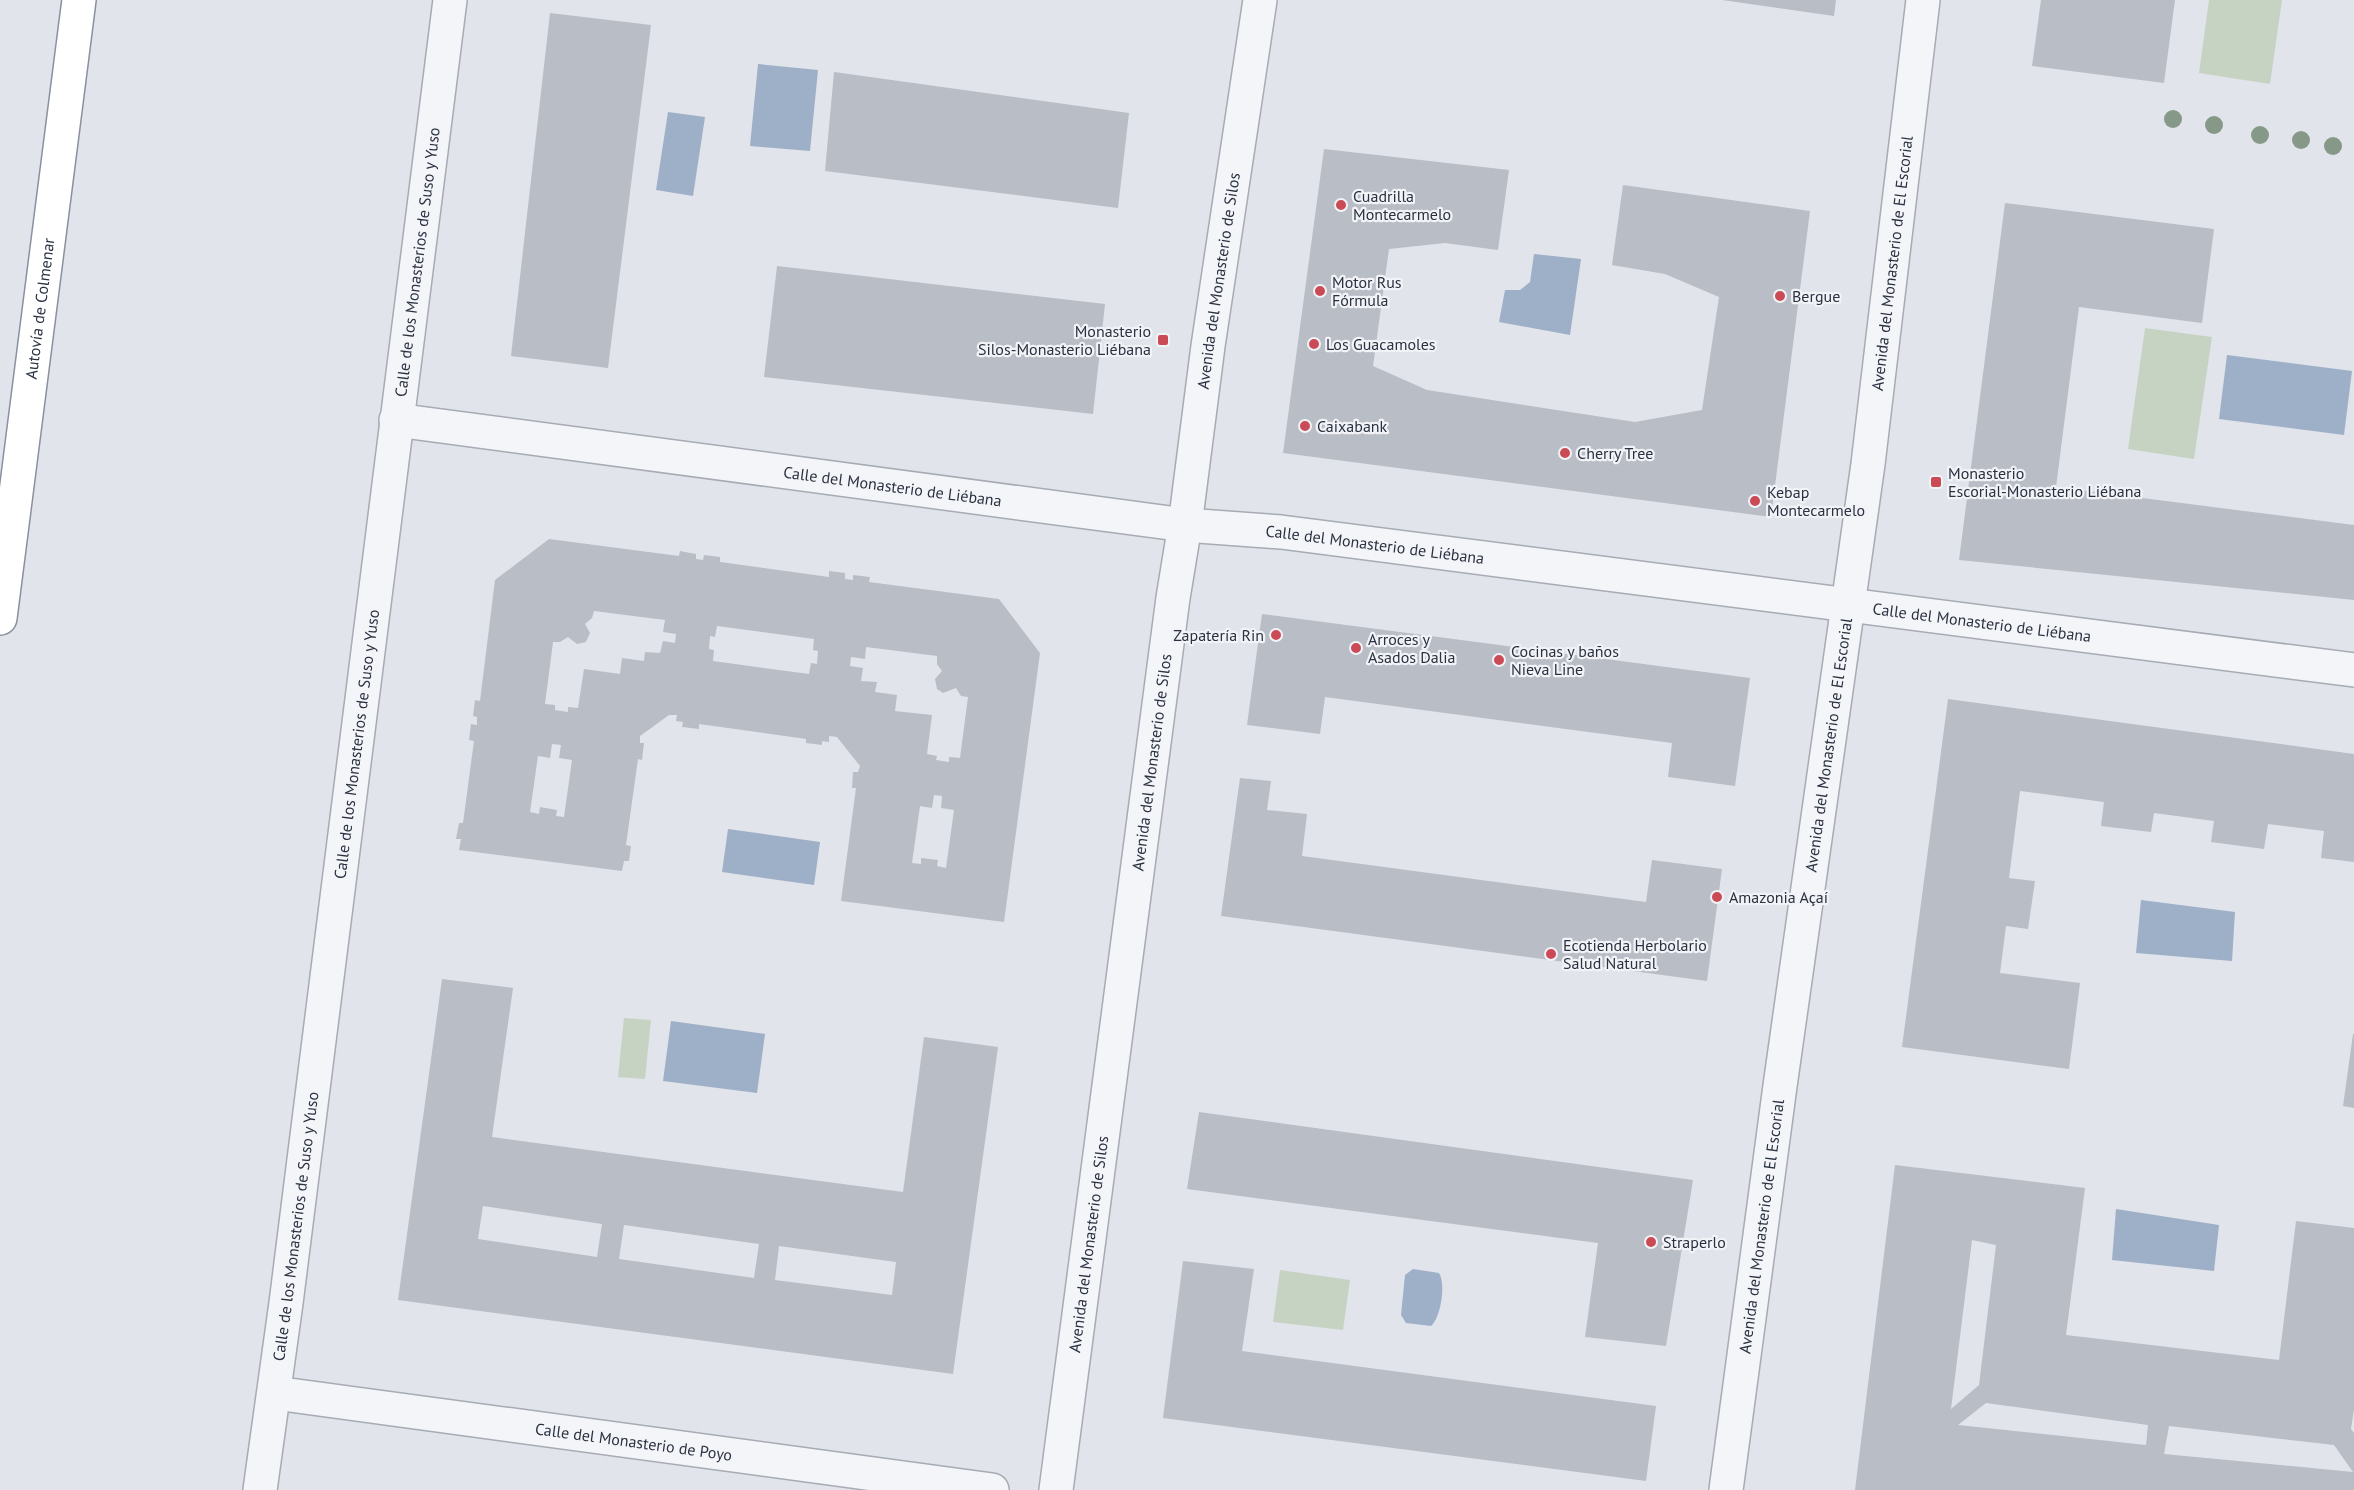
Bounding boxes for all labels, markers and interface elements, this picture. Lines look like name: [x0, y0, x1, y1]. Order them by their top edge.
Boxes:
street label: Calle de los Monasterios de Suso y Yuso: [390, 126, 444, 398]
street label: Avenida del Monasterio de El Escorial: [1867, 134, 1917, 392]
street label: Avenida del Monasterio de Silos: [1193, 171, 1244, 390]
place label: Cuadrilla Montecarmelo: [1353, 186, 1451, 224]
marker: Cuadrilla Montecarmelo: [1334, 198, 1348, 212]
street label: Autovía de Colmenar: [21, 236, 59, 380]
place label: Motor Rus Fórmula: [1332, 272, 1402, 310]
marker: Motor Rus Fórmula: [1313, 284, 1327, 298]
place label: Bergue: [1792, 286, 1840, 306]
marker: Bergue: [1773, 289, 1787, 303]
place label: Monasterio Silos-Monasterio Liébana: [978, 321, 1151, 359]
marker: Monasterio Silos-Monasterio Liébana: [1156, 333, 1170, 347]
place label: Los Guacamoles: [1326, 334, 1436, 354]
marker: Los Guacamoles: [1307, 337, 1321, 351]
place label: Caixabank: [1317, 416, 1388, 436]
marker: Caixabank: [1298, 419, 1312, 433]
place label: Cherry Tree: [1577, 443, 1653, 463]
marker: Cherry Tree: [1558, 446, 1572, 460]
street label: Calle del Monasterio de Liébana: [782, 462, 1003, 511]
place label: Monasterio Escorial-Monasterio Liébana: [1948, 463, 2141, 501]
marker: Monasterio Escorial-Monasterio Liébana: [1929, 475, 1943, 489]
place label: Kebap Montecarmelo: [1767, 482, 1865, 520]
marker: Kebap Montecarmelo: [1748, 494, 1762, 508]
street label: Calle del Monasterio de Liébana: [1265, 521, 1485, 568]
street label: Calle del Monasterio de Liébana: [1872, 598, 2092, 646]
street label: Calle de los Monasterios de Suso y Yuso: [329, 608, 383, 880]
street label: Avenida del Monasterio de El Escorial: [1800, 616, 1856, 873]
place label: Zapatería Rin: [1173, 625, 1264, 645]
marker: Zapatería Rin: [1269, 628, 1283, 642]
place label: Arroces y Asados Dalia: [1368, 629, 1456, 667]
marker: Arroces y Asados Dalia: [1349, 641, 1363, 655]
place label: Cocinas y baños Nieva Line: [1511, 641, 1619, 679]
street label: Avenida del Monasterio de Silos: [1127, 652, 1176, 872]
marker: Cocinas y baños Nieva Line: [1492, 653, 1506, 667]
place label: Amazonia Açaí: [1729, 887, 1828, 907]
marker: Amazonia Açaí: [1710, 890, 1724, 904]
place label: Ecotienda Herbolario Salud Natural: [1563, 935, 1707, 973]
marker: Ecotienda Herbolario Salud Natural: [1544, 947, 1558, 961]
street label: Calle de los Monasterios de Suso y Yuso: [268, 1091, 323, 1362]
street label: Avenida del Monasterio de El Escorial: [1734, 1098, 1788, 1355]
street label: Avenida del Monasterio de Silos: [1064, 1134, 1112, 1354]
place label: Straperlo: [1663, 1232, 1726, 1252]
marker: Straperlo: [1644, 1235, 1658, 1249]
street label: Calle del Monasterio de Poyo: [534, 1418, 734, 1465]

